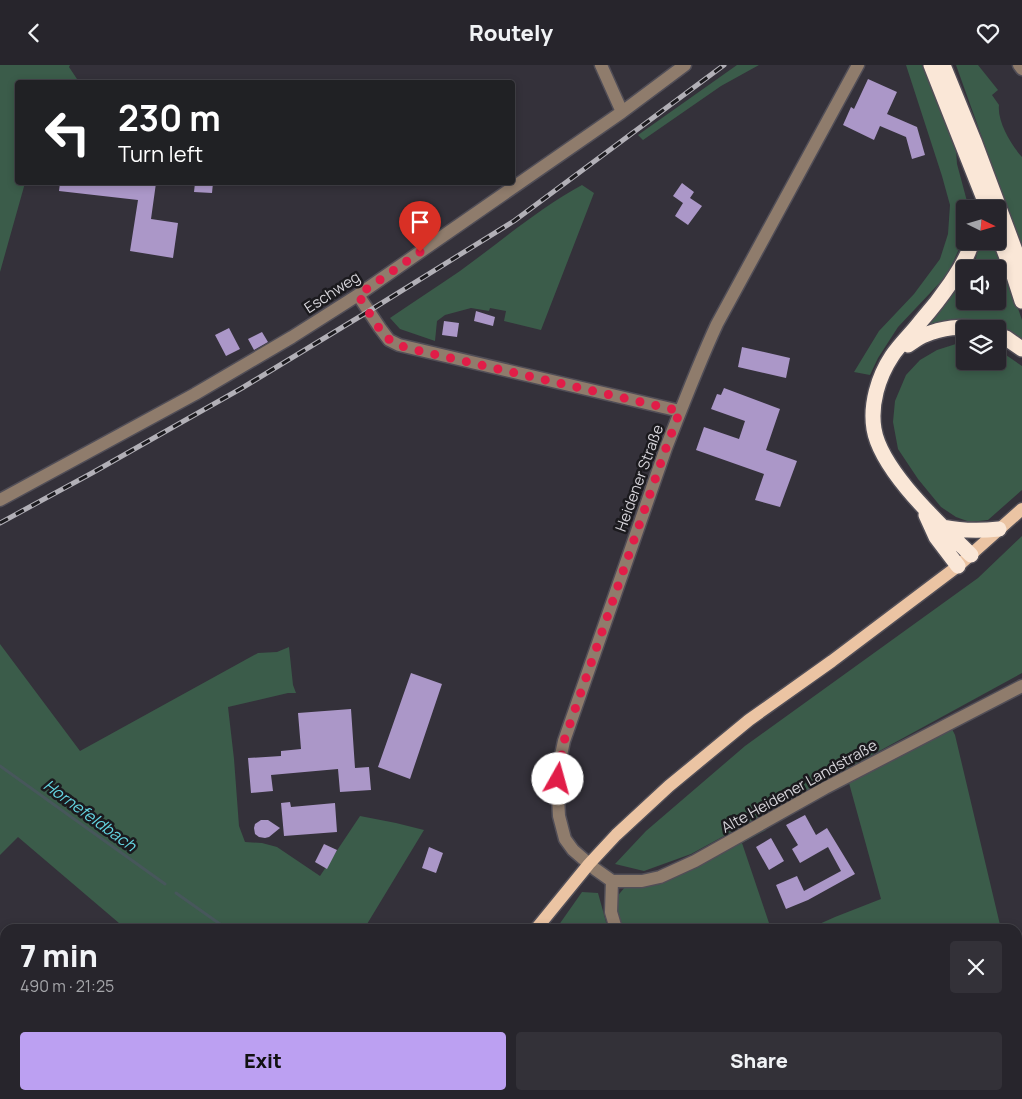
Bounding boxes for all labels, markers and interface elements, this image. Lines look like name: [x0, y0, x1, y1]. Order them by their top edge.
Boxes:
text: Routely: [469, 18, 553, 48]
icon: back: [20, 19, 48, 47]
icon: heart: [974, 19, 1002, 47]
text: 230 m: [118, 94, 221, 142]
icon: left: [35, 100, 100, 165]
text: Turn left: [118, 139, 203, 169]
north arrow: [956, 200, 1006, 250]
map controls: [956, 200, 1006, 370]
pin: [399, 201, 441, 252]
icon: arrive: [406, 208, 434, 236]
button: sound: [956, 260, 1006, 310]
street label: Eschweg: [300, 266, 364, 318]
button: layers: [956, 320, 1006, 370]
street label: Heidener Straße: [610, 421, 668, 534]
street label: Alte Heidener Landstraße: [717, 734, 881, 838]
position arrow: [531, 752, 583, 804]
water label: Hornefeldbach: [39, 774, 141, 856]
text: 7 min: [20, 935, 98, 976]
button: close: [950, 941, 1002, 993]
text: 490 m · 21:25: [20, 975, 114, 997]
button: Exit: [20, 1032, 506, 1090]
button: Share: [516, 1032, 1002, 1090]

